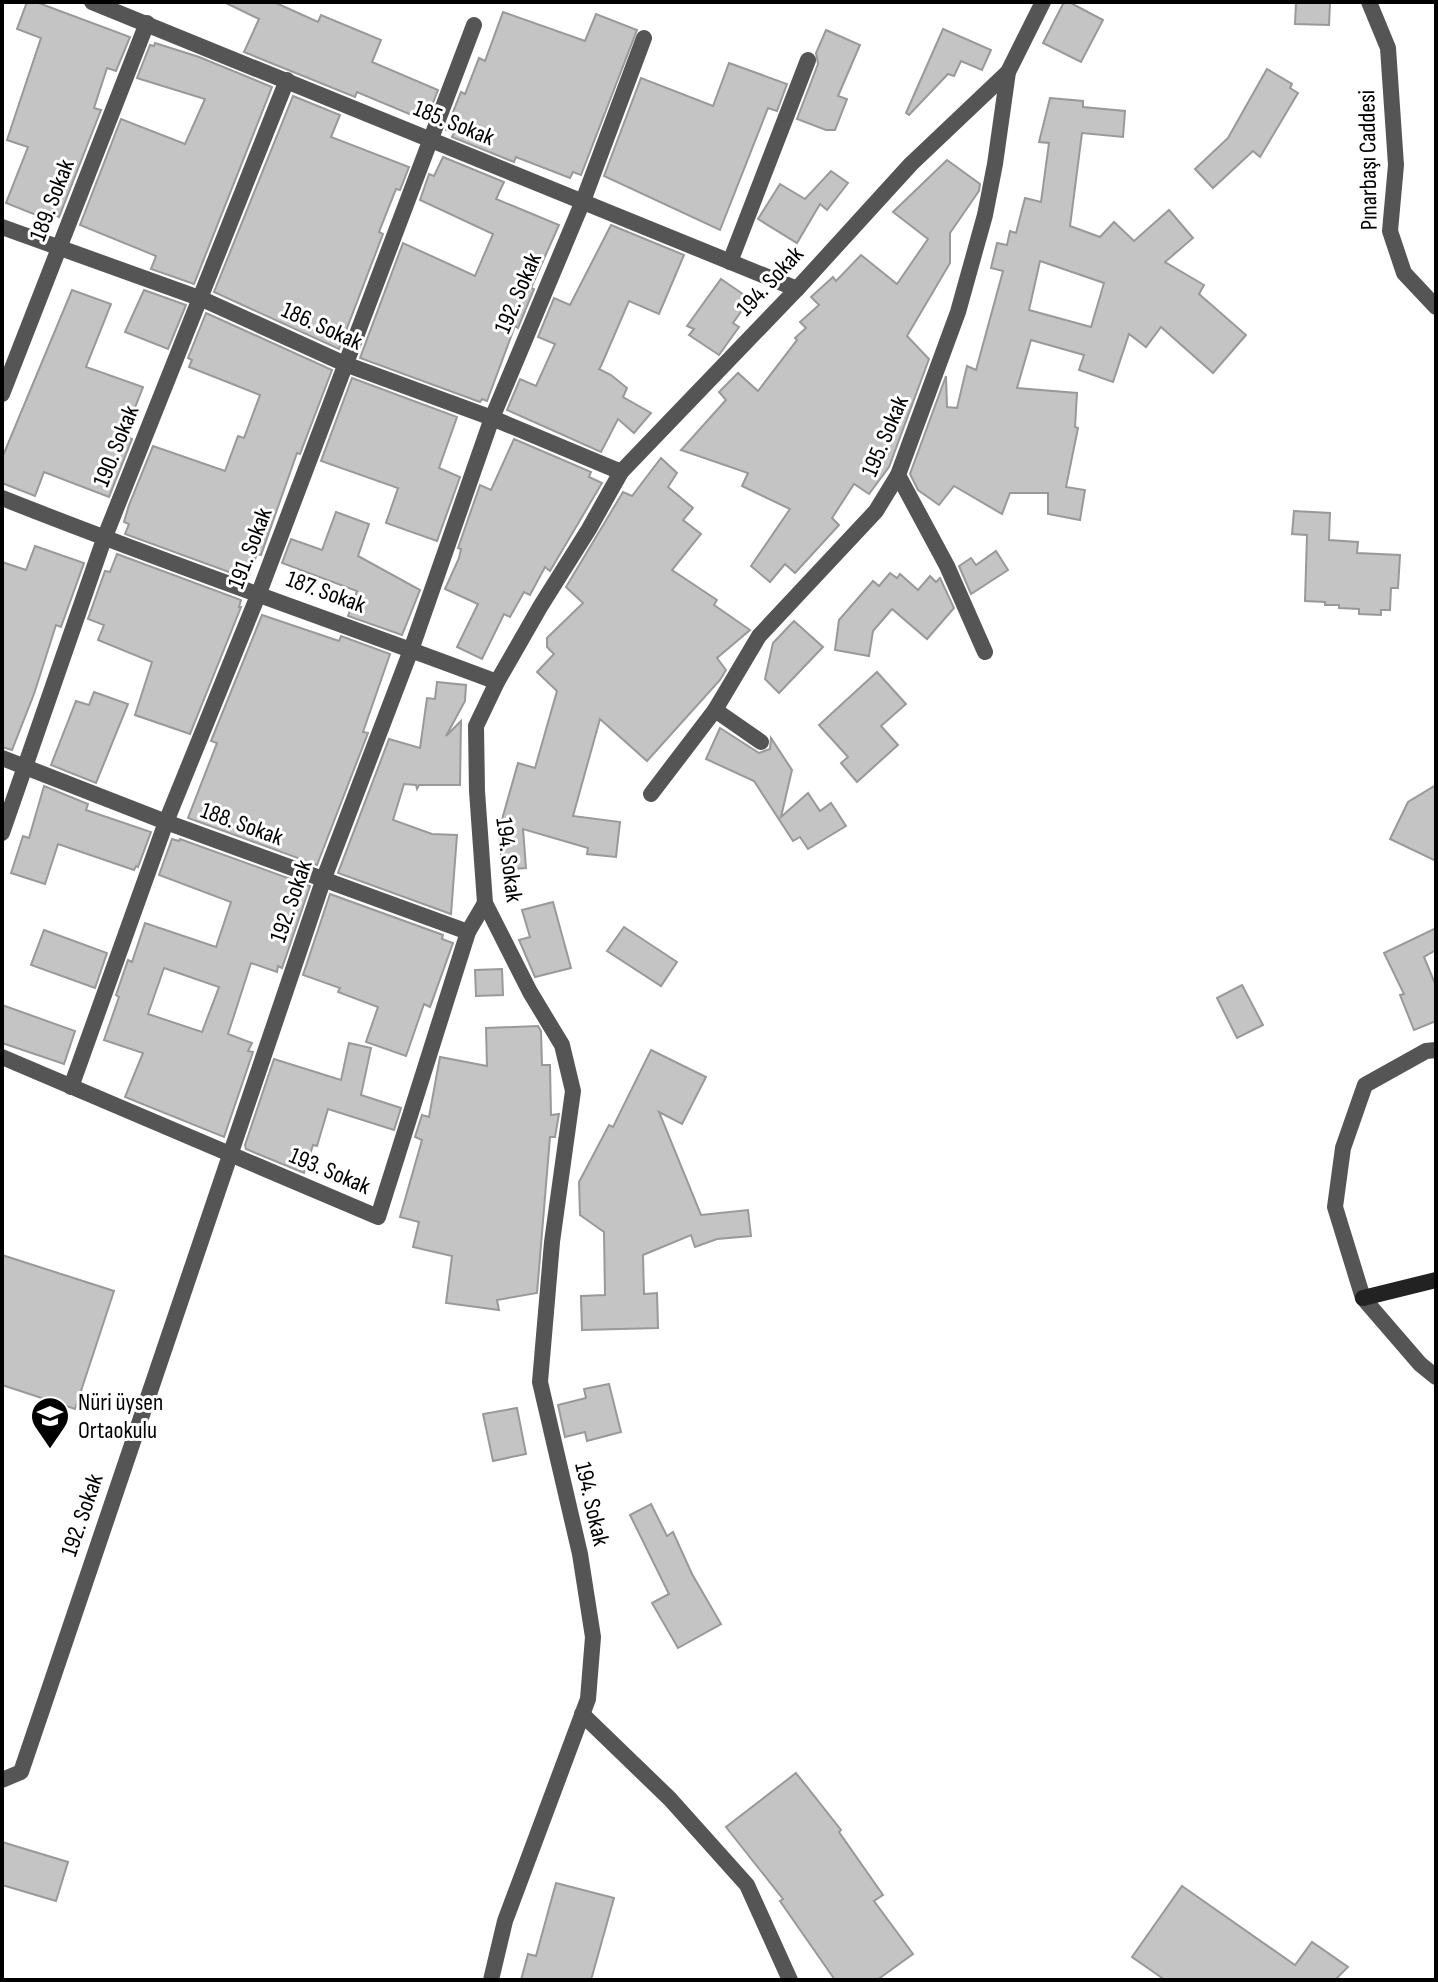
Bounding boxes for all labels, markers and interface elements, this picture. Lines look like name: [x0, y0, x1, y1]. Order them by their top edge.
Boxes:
street label: Pınarbaşı Caddesi: [1352, 90, 1384, 230]
street label: 185. Sokak: [409, 94, 499, 152]
street label: 189. Sokak: [23, 155, 81, 245]
street label: 194. Sokak: [730, 240, 810, 322]
street label: 192. Sokak: [488, 248, 548, 338]
street label: 186. Sokak: [277, 295, 367, 357]
street label: 195. Sokak: [855, 391, 915, 481]
street label: 190. Sokak: [87, 401, 145, 491]
street label: 191. Sokak: [221, 503, 279, 593]
street label: 187. Sokak: [282, 564, 370, 620]
street label: 188. Sokak: [197, 796, 287, 852]
street label: 194. Sokak: [489, 816, 529, 904]
street label: 192. Sokak: [263, 856, 319, 946]
street label: 193. Sokak: [285, 1141, 375, 1201]
place label: Nüri üysen Ortaokulu: [78, 1388, 163, 1445]
school or university icon: Nüri üysen Ortaokulu: [29, 1395, 71, 1450]
street label: 194. Sokak: [568, 1459, 616, 1549]
street label: 192. Sokak: [54, 1470, 110, 1560]

